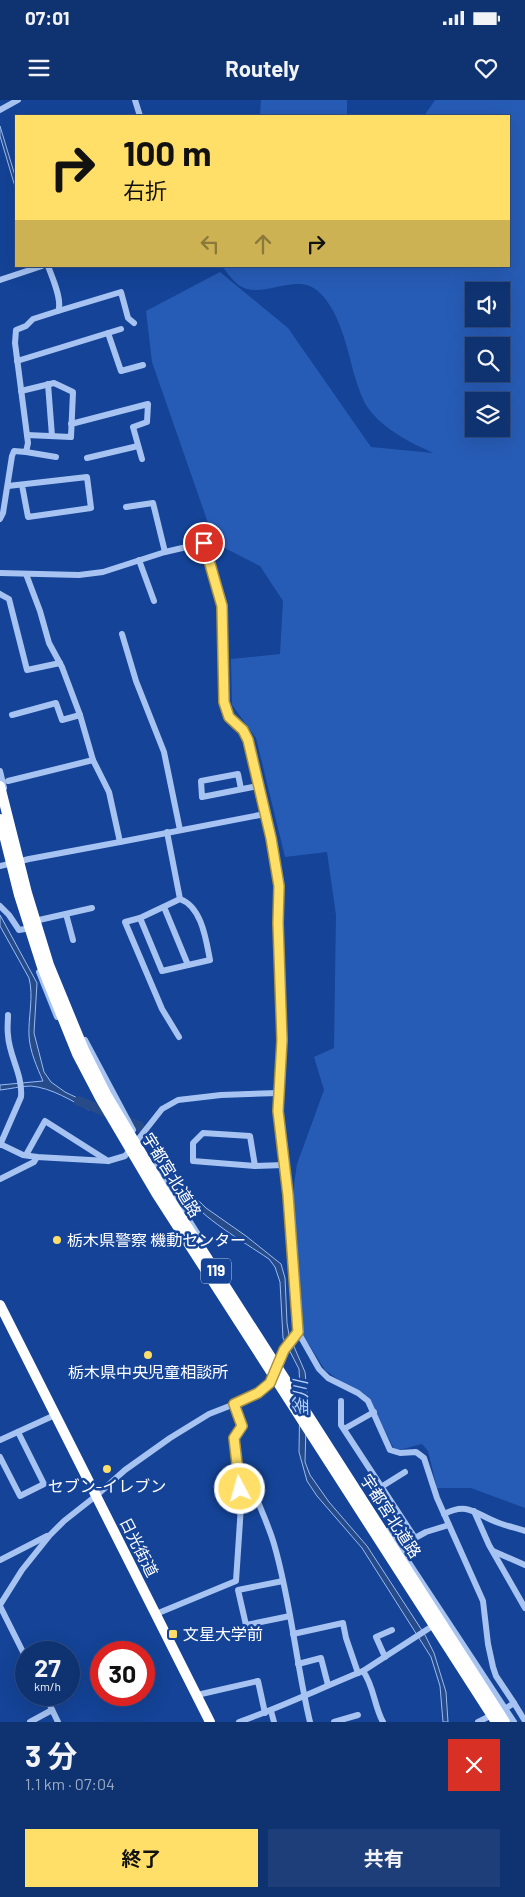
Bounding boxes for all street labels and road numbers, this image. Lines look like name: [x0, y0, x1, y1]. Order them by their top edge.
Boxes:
street label: 宇都宮北道路: [139, 1129, 206, 1220]
road number: 119: [201, 1258, 231, 1284]
street label: 宇都宮北道路: [357, 1470, 426, 1561]
street label: 日光街道: [116, 1514, 162, 1580]

